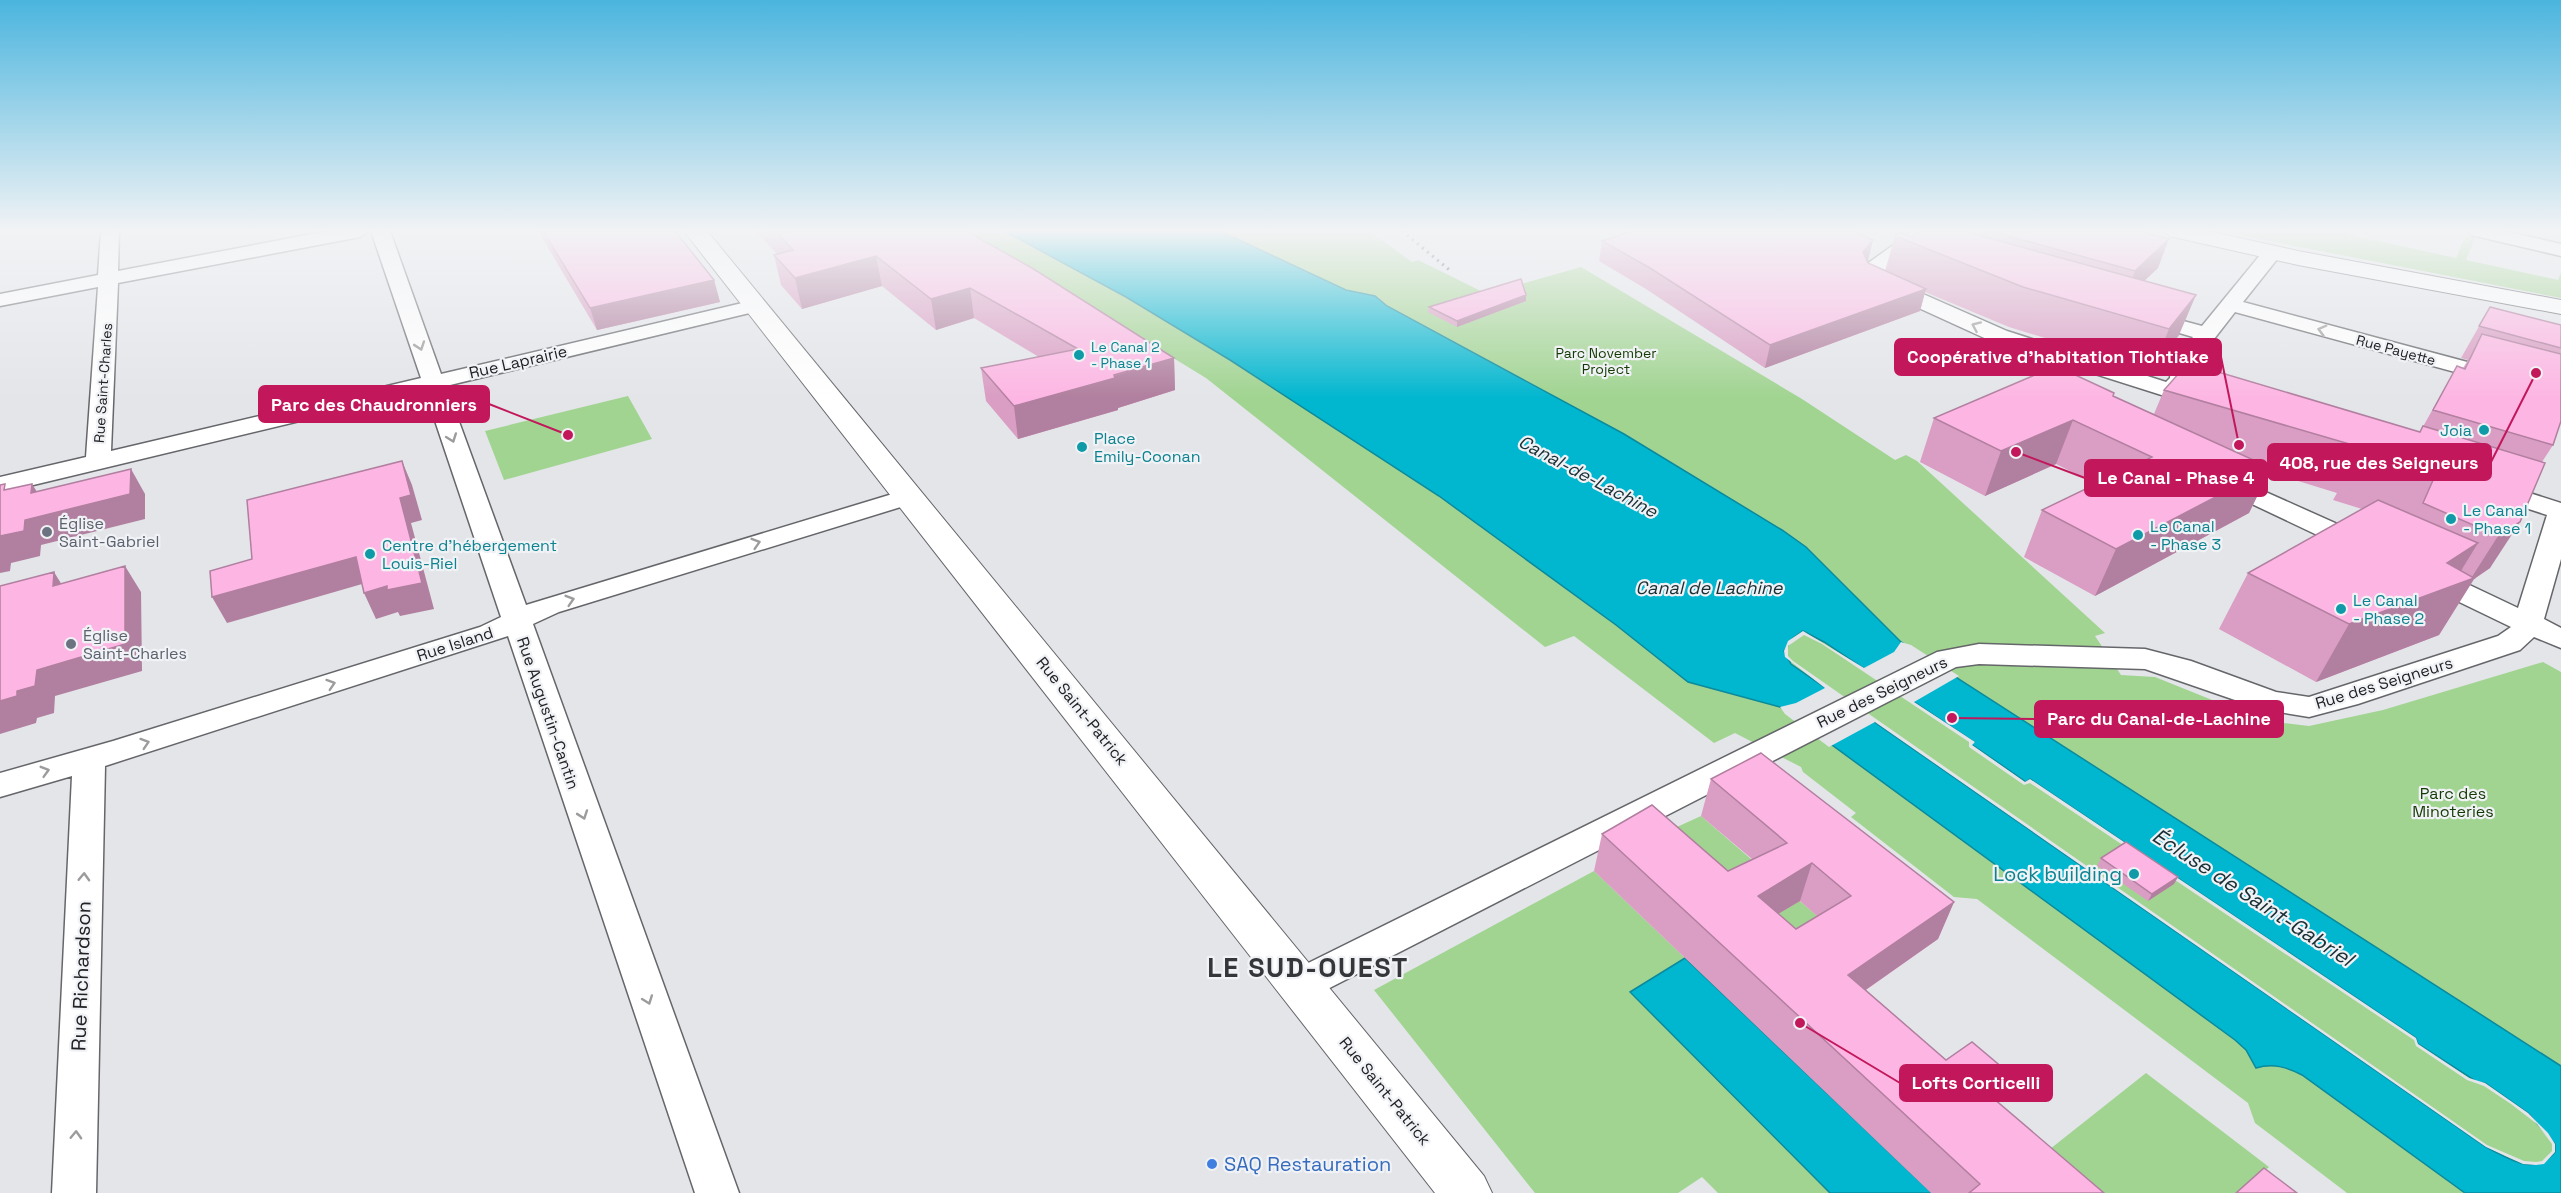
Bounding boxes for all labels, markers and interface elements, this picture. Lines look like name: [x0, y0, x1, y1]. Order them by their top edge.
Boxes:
street label: Rue Saint-Charles: [90, 322, 116, 444]
one-way arrow: [1972, 322, 1983, 334]
one-way arrow: [2317, 324, 2327, 337]
street label: Rue Payette: [2354, 331, 2438, 369]
place label: Le Canal 2 - Phase 1: [1091, 338, 1160, 372]
callout: Coopérative d'habitation Tiohtiake: [1895, 339, 2221, 375]
one-way arrow: [413, 340, 426, 351]
street label: Rue Laprairie: [467, 341, 569, 383]
park label: Parc November Project: [1555, 344, 1657, 378]
text: Coopérative d'habitation Tiohtiake: [1907, 345, 2209, 368]
marker: Le Canal 2 - Phase 1: [1072, 348, 1086, 362]
callout: Parc des Chaudronniers: [259, 386, 489, 422]
text: Parc des Chaudronniers: [271, 393, 477, 416]
place label: Joia: [2440, 420, 2472, 441]
marker: Joia: [2477, 423, 2491, 437]
place label: Place Emily-Coonan: [1094, 428, 1201, 467]
water label: Canal-de-Lachine: [1515, 430, 1663, 523]
one-way arrow: [444, 432, 457, 443]
marker: Place Emily-Coonan: [1075, 440, 1089, 454]
callout: 408, rue des Seigneurs: [2268, 444, 2491, 480]
text: 408, rue des Seigneurs: [2280, 451, 2478, 474]
callout: Le Canal - Phase 4: [2085, 460, 2267, 496]
text: Le Canal - Phase 4: [2097, 466, 2255, 489]
place label: Le Canal - Phase 1: [2463, 500, 2531, 539]
marker: Le Canal - Phase 1: [2444, 512, 2458, 526]
place label: Église Saint-Gabriel: [59, 513, 159, 552]
place label: Le Canal - Phase 3: [2150, 516, 2221, 555]
marker: Église Saint-Gabriel: [40, 525, 54, 539]
marker: Le Canal - Phase 3: [2131, 528, 2145, 542]
place label: Centre d'hébergement Louis-Riel: [382, 535, 557, 574]
one-way arrow: [750, 537, 761, 550]
marker: Centre d'hébergement Louis-Riel: [363, 547, 377, 561]
water label: Canal de Lachine: [1635, 576, 1784, 599]
place label: Le Canal - Phase 2: [2353, 590, 2424, 629]
one-way arrow: [564, 595, 575, 607]
marker: Le Canal - Phase 2: [2334, 602, 2348, 616]
street label: Rue Island: [414, 622, 496, 666]
place label: Église Saint-Charles: [83, 625, 187, 664]
street label: Rue Augustin-Cantin: [512, 634, 584, 792]
marker: Église Saint-Charles: [64, 637, 78, 651]
street label: Rue des Seigneurs: [1813, 651, 1951, 733]
street label: Rue Saint-Patrick: [1032, 652, 1133, 770]
street label: Rue des Seigneurs: [2313, 652, 2455, 714]
one-way arrow: [325, 678, 336, 691]
callout: Parc du Canal-de-Lachine: [2035, 701, 2283, 737]
text: Parc du Canal-de-Lachine: [2047, 707, 2271, 730]
one-way arrow: [139, 737, 150, 750]
one-way arrow: [39, 766, 49, 779]
park label: Parc des Minoteries: [2412, 783, 2494, 822]
one-way arrow: [576, 810, 589, 820]
water label: Écluse de Saint-Gabriel: [2147, 822, 2361, 974]
place label: Lock building: [1993, 861, 2122, 887]
marker: Lock building: [2127, 867, 2141, 881]
one-way arrow: [78, 872, 91, 881]
street label: Rue Richardson: [65, 900, 97, 1052]
district label: LE SUD-OUEST: [1207, 950, 1409, 985]
one-way arrow: [640, 994, 653, 1004]
street label: Rue Saint-Patrick: [1335, 1032, 1436, 1150]
callout: Lofts Corticelli: [1900, 1065, 2052, 1101]
text: Lofts Corticelli: [1912, 1071, 2040, 1094]
one-way arrow: [69, 1130, 82, 1139]
place label: SAQ Restauration: [1224, 1151, 1391, 1177]
marker: SAQ Restauration: [1205, 1157, 1219, 1171]

